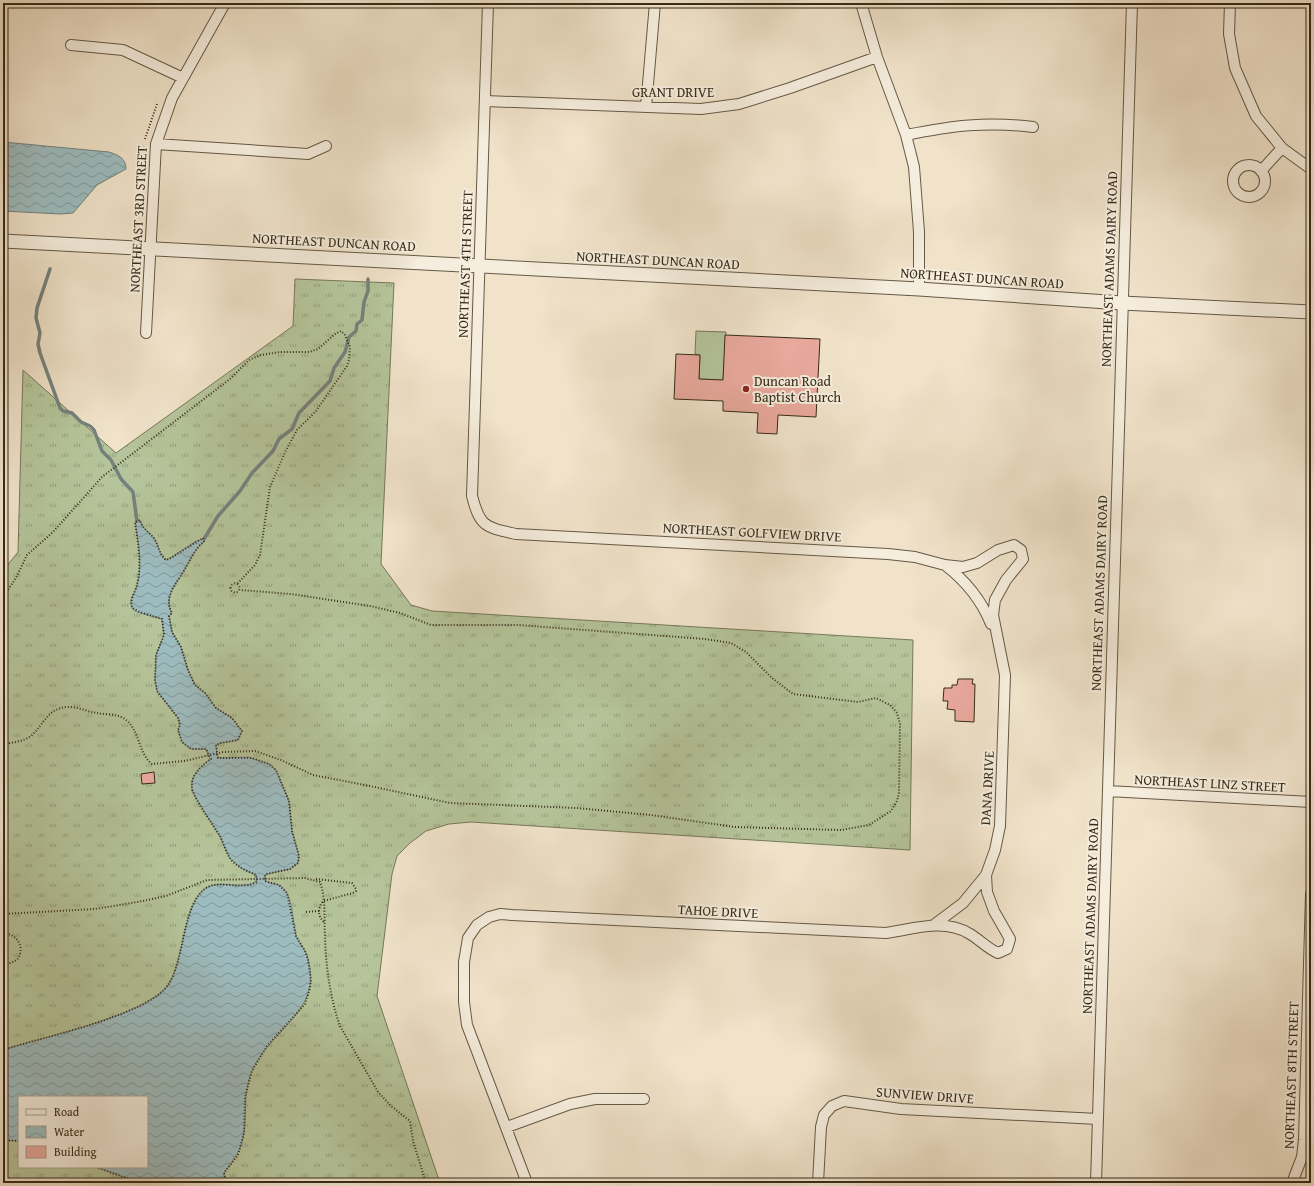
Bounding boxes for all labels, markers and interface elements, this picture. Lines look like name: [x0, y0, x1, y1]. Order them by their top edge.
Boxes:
street label: GRANT DRIVE: [632, 82, 714, 102]
street label: NORTHEAST 3RD STREET: [124, 145, 152, 293]
street label: NORTHEAST ADAMS DAIRY ROAD: [1096, 171, 1122, 367]
street label: NORTHEAST 4TH STREET: [452, 190, 478, 338]
street label: NORTHEAST DUNCAN ROAD: [252, 228, 416, 256]
street label: NORTHEAST DUNCAN ROAD: [576, 246, 740, 274]
street label: NORTHEAST DUNCAN ROAD: [900, 262, 1064, 294]
place label: Duncan Road Baptist Church: [754, 371, 841, 407]
marker: Duncan Road Baptist Church: [741, 384, 751, 394]
street label: NORTHEAST ADAMS DAIRY ROAD: [1086, 495, 1112, 691]
street label: NORTHEAST GOLFVIEW DRIVE: [662, 517, 842, 547]
street label: DANA DRIVE: [975, 750, 999, 826]
street label: NORTHEAST LINZ STREET: [1134, 769, 1286, 797]
street label: NORTHEAST ADAMS DAIRY ROAD: [1077, 818, 1103, 1014]
street label: TAHOE DRIVE: [677, 899, 759, 923]
street label: NORTHEAST 8TH STREET: [1278, 1001, 1304, 1149]
street label: SUNVIEW DRIVE: [875, 1082, 975, 1108]
legend: [18, 1096, 148, 1168]
text: Road: [54, 1103, 80, 1120]
text: Water: [54, 1123, 84, 1140]
text: Building: [54, 1143, 97, 1160]

